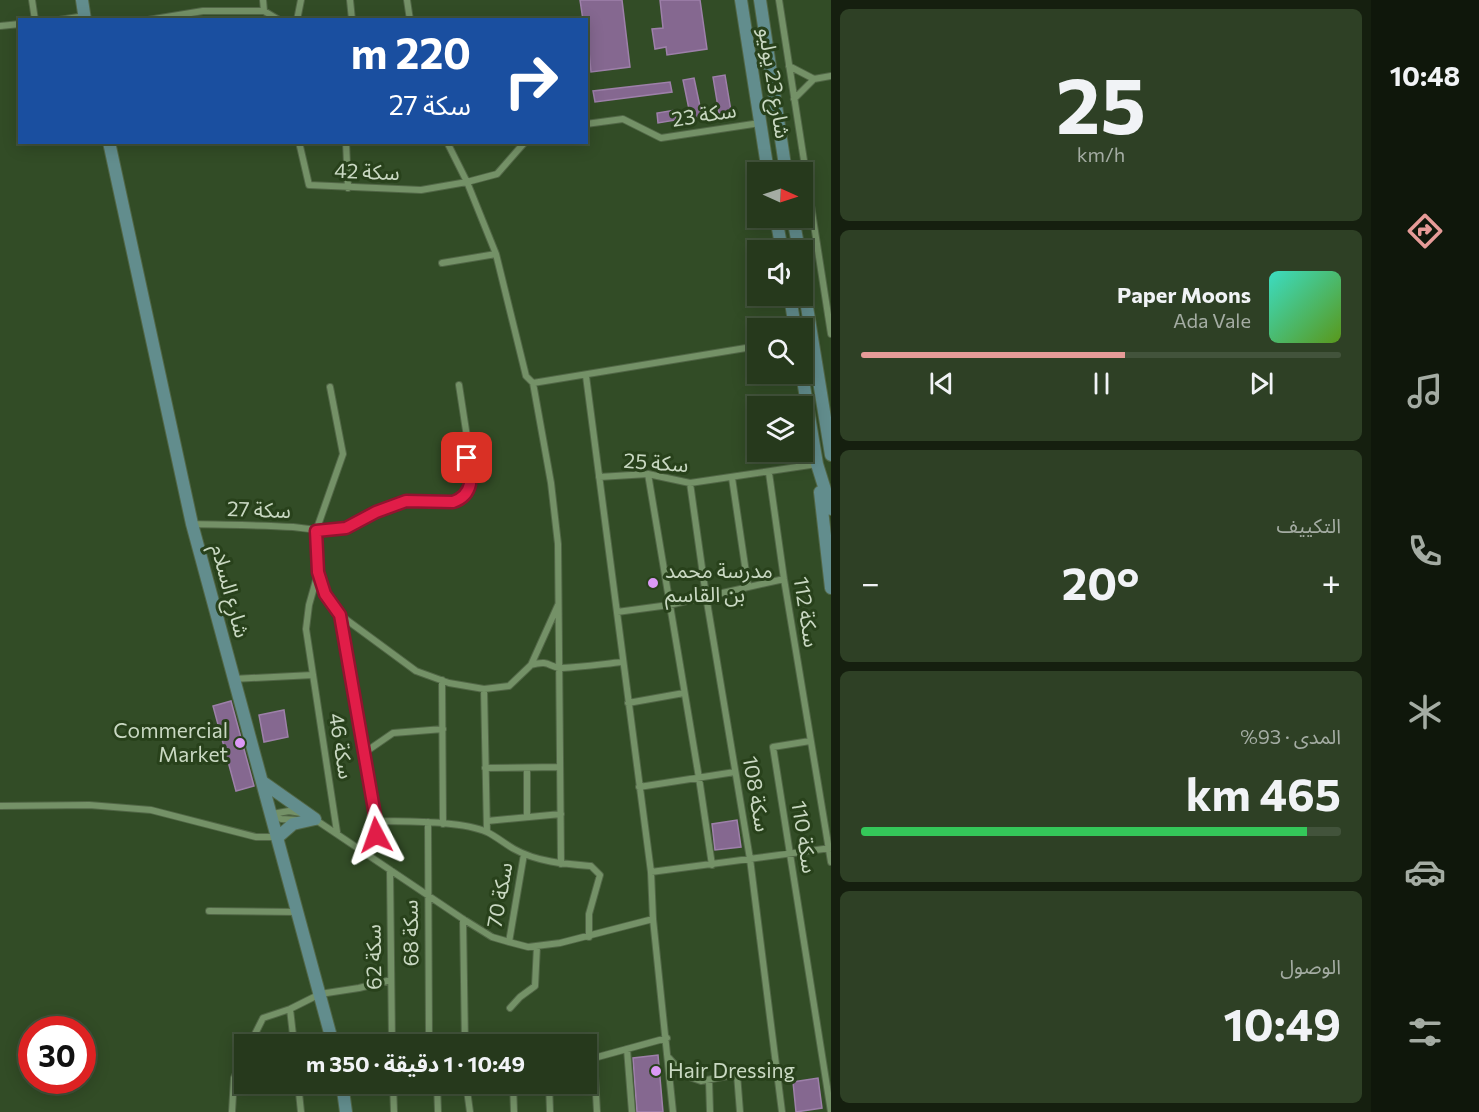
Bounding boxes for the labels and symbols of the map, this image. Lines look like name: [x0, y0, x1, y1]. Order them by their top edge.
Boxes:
street label: شارع 23 يوليو: [750, 25, 797, 141]
street label: سكة 23: [670, 96, 738, 131]
street label: سكة 42: [334, 157, 400, 184]
north arrow: [747, 162, 813, 228]
pin: [441, 432, 492, 483]
street label: سكة 25: [623, 447, 689, 476]
street label: سكة 27: [227, 495, 291, 522]
street label: شارع السلام: [202, 541, 256, 642]
place label: مدرسة محمد بن القاسم: [665, 557, 773, 610]
street label: سكة 112: [790, 575, 825, 649]
marker: مدرسة محمد بن القاسم: [646, 576, 660, 590]
street label: سكة 46: [325, 711, 360, 781]
place label: Commercial Market: [113, 717, 228, 766]
marker: Commercial Market: [233, 736, 247, 750]
street label: سكة 108: [738, 754, 776, 834]
street label: سكة 110: [787, 799, 824, 875]
position arrow: [344, 803, 408, 867]
street label: سكة 70: [480, 860, 517, 929]
street label: سكة 68: [396, 899, 423, 967]
street label: سكة 62: [359, 924, 386, 990]
speed limit sign: 30: [18, 1016, 96, 1094]
place label: Hair Dressing: [668, 1057, 795, 1082]
marker: Hair Dressing: [649, 1064, 663, 1078]

